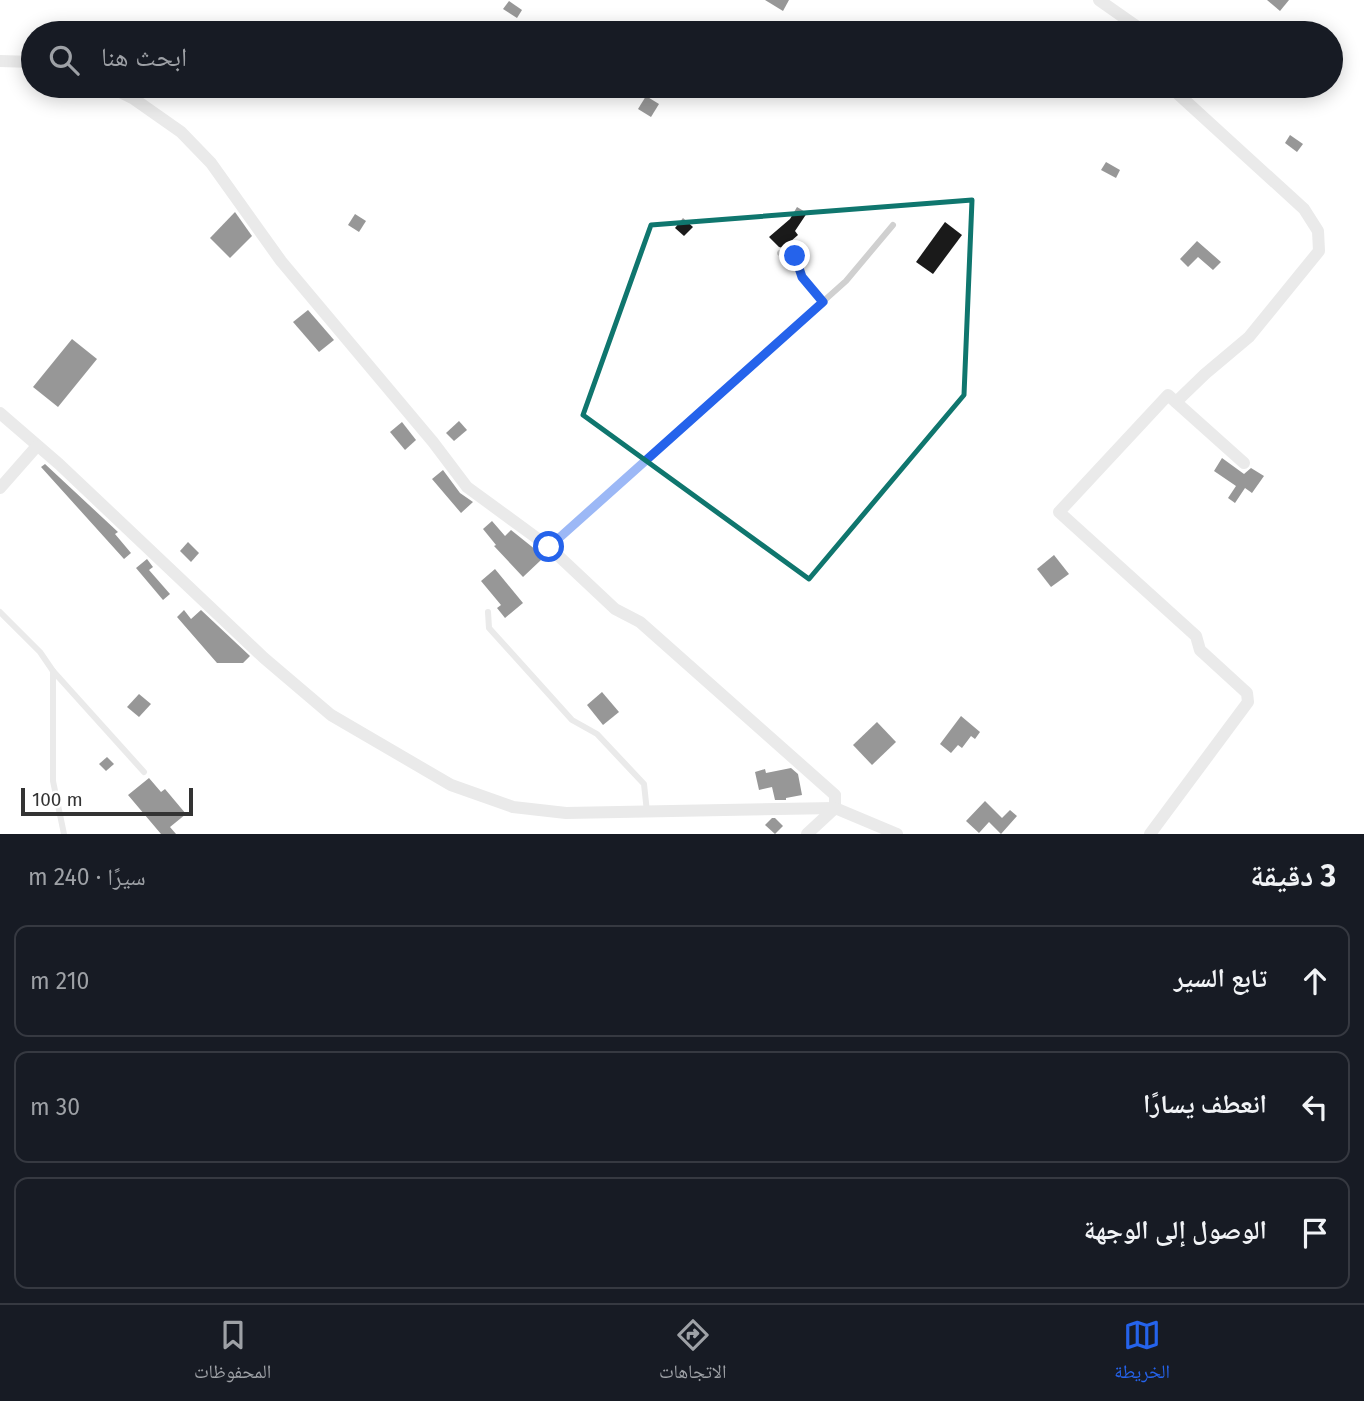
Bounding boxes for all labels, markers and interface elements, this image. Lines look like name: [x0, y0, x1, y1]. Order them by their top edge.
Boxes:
search box: [21, 21, 1343, 98]
icon: search: [45, 41, 83, 79]
text: ابحث هنا: [101, 42, 187, 73]
route end: [779, 240, 810, 271]
route start: [533, 531, 564, 562]
scale bar: [21, 785, 192, 817]
text: 100 m: [32, 788, 83, 811]
text: 3 دقيقة: [1250, 858, 1336, 894]
text: سيرًا · 240 m: [28, 863, 146, 891]
icon: ahead: [1296, 962, 1334, 1000]
text: تابع السير: [1174, 963, 1267, 994]
text: 210 m: [30, 967, 89, 995]
icon: left: [1296, 1088, 1334, 1126]
text: انعطف يسارًا: [1143, 1089, 1267, 1120]
text: 30 m: [30, 1093, 80, 1121]
icon: arrive: [1296, 1214, 1334, 1252]
text: الوصول إلى الوجهة: [1084, 1215, 1267, 1246]
tab: المحفوظات: [194, 1316, 271, 1390]
tab: الاتجاهات: [659, 1316, 726, 1390]
tab: الخريطة: [1114, 1316, 1170, 1390]

